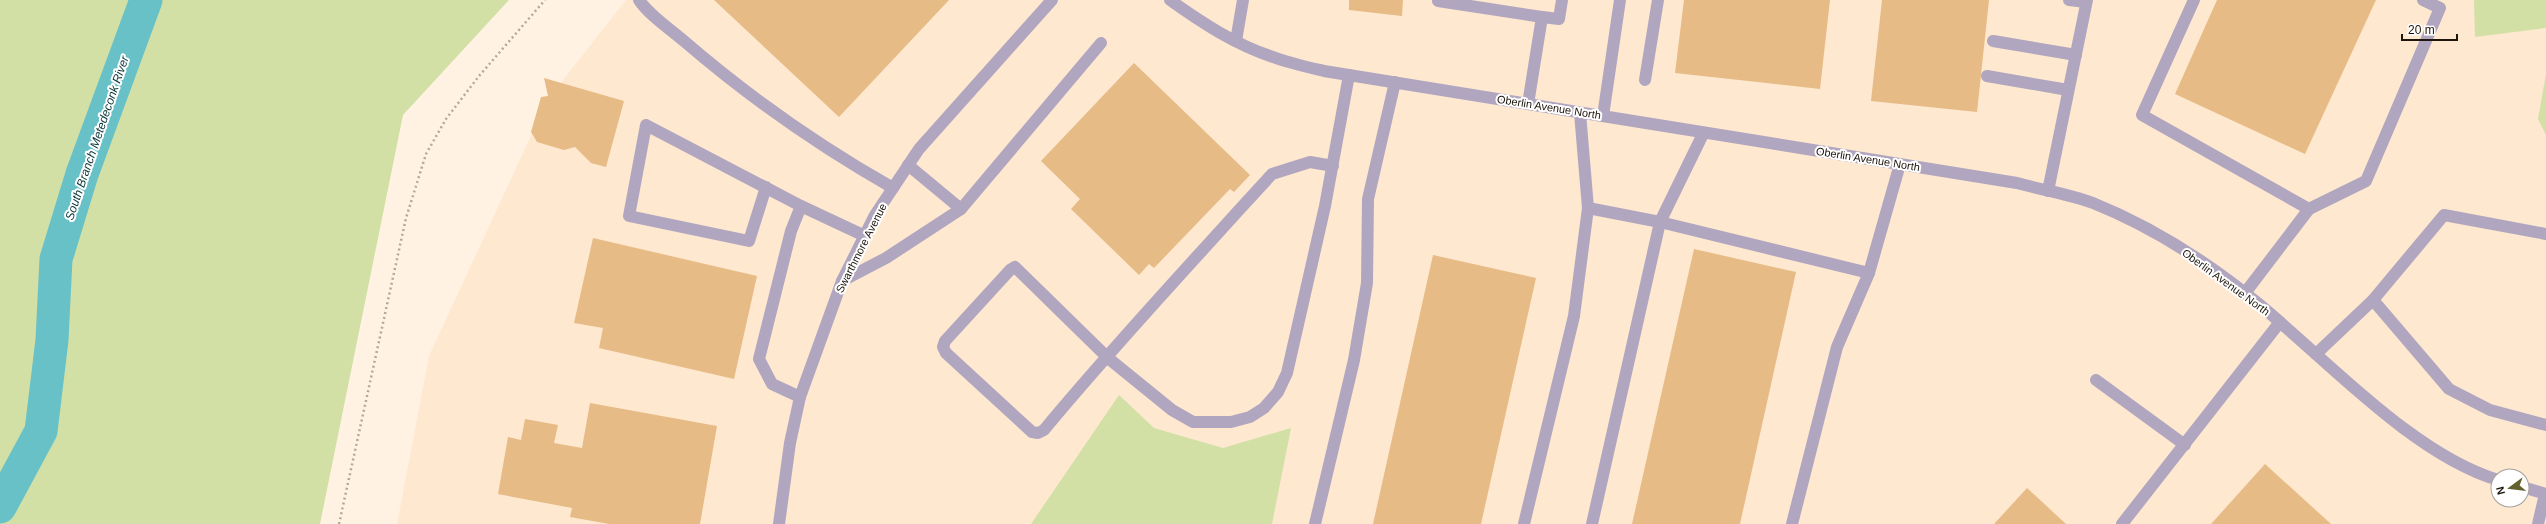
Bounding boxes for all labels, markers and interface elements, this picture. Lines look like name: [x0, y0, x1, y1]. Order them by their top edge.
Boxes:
scale bar: [2402, 16, 2457, 42]
text: 20 m: [2408, 23, 2435, 37]
water label: South Branch Metedeconk River: [62, 53, 132, 222]
street label: Oberlin Avenue North: [1496, 93, 1602, 121]
street label: Oberlin Avenue North: [1815, 145, 1921, 173]
street label: Swarthmore Avenue: [833, 201, 889, 295]
street label: Oberlin Avenue North: [2180, 246, 2272, 318]
north arrow: [2490, 468, 2530, 508]
text: N: [2494, 485, 2507, 496]

